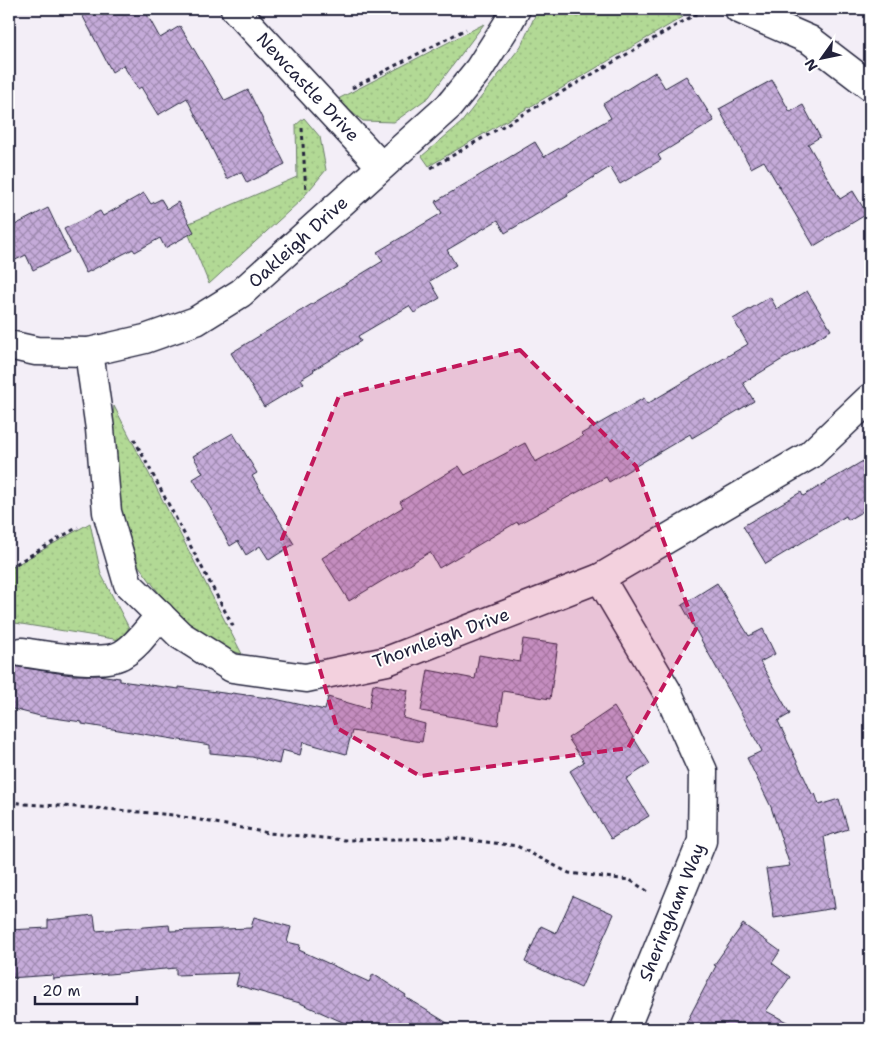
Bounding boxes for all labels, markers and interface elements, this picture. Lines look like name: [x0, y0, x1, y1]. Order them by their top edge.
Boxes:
street label: Newcastle Drive: [251, 27, 365, 147]
north arrow: [796, 32, 846, 82]
text: N: [801, 56, 822, 75]
street label: Oakleigh Drive: [243, 191, 353, 293]
street label: Thornleigh Drive: [369, 602, 513, 674]
street label: Sheringham Way: [633, 839, 711, 985]
scale bar: [35, 973, 138, 1005]
text: 20 m: [42, 981, 81, 1001]

